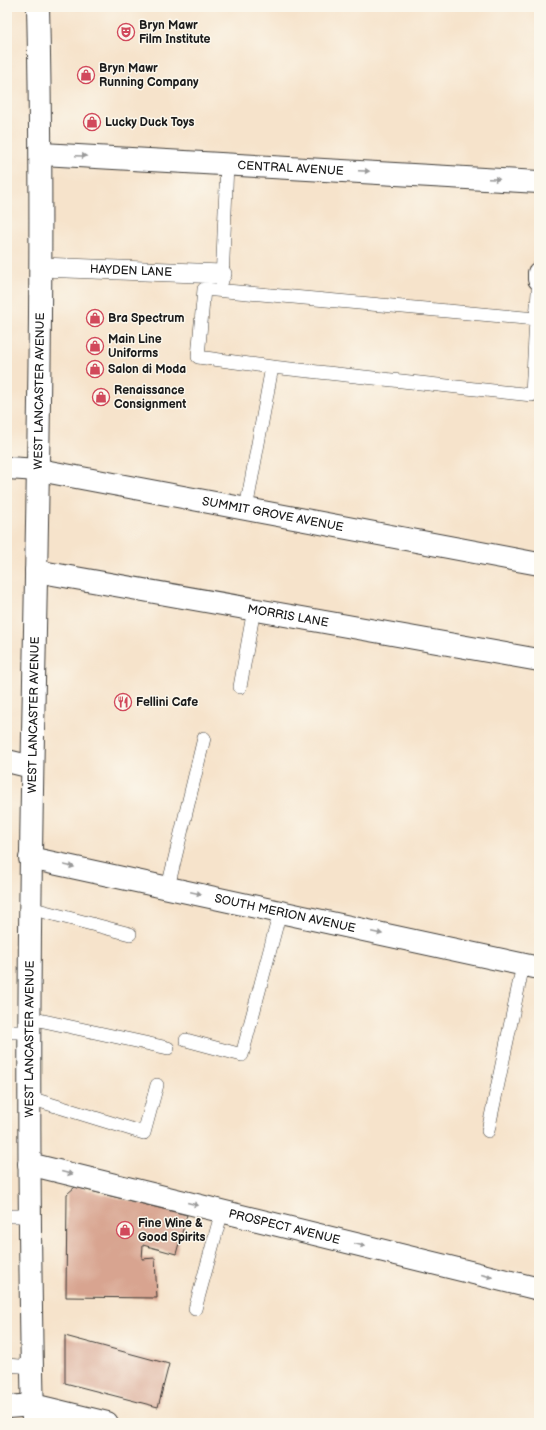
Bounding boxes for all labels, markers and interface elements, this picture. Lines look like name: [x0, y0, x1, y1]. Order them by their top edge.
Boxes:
place label: Bryn Mawr Film Institute: [139, 18, 210, 47]
theatre icon: Bryn Mawr Film Institute: [116, 22, 136, 42]
place label: Bryn Mawr Running Company: [99, 61, 199, 90]
shop icon: Bryn Mawr Running Company: [76, 65, 96, 85]
shop icon: Lucky Duck Toys: [82, 112, 102, 132]
place label: Lucky Duck Toys: [105, 115, 195, 130]
one-way arrow: [75, 153, 88, 159]
street label: CENTRAL AVENUE: [237, 158, 344, 179]
one-way arrow: [358, 168, 370, 175]
one-way arrow: [488, 176, 500, 183]
street label: HAYDEN LANE: [90, 262, 172, 280]
shop icon: Bra Spectrum: [85, 308, 105, 328]
place label: Bra Spectrum: [108, 311, 185, 326]
street label: WEST LANCASTER AVENUE: [31, 313, 48, 470]
place label: Main Line Uniforms: [108, 332, 162, 361]
shop icon: Main Line Uniforms: [85, 336, 105, 356]
shop icon: Salon di Moda: [85, 359, 105, 379]
place label: Salon di Moda: [108, 362, 186, 377]
place label: Renaissance Consignment: [114, 383, 186, 412]
shop icon: Renaissance Consignment: [91, 387, 111, 407]
street label: SUMMIT GROVE AVENUE: [201, 494, 345, 535]
street label: MORRIS LANE: [246, 602, 330, 631]
street label: WEST LANCASTER AVENUE: [25, 636, 43, 794]
restaurant icon: Fellini Cafe: [113, 692, 133, 712]
place label: Fellini Cafe: [136, 695, 198, 710]
one-way arrow: [62, 863, 75, 869]
one-way arrow: [189, 891, 202, 897]
street label: SOUTH MERION AVENUE: [213, 891, 357, 936]
one-way arrow: [371, 930, 384, 936]
street label: WEST LANCASTER AVENUE: [22, 960, 38, 1117]
one-way arrow: [61, 1171, 73, 1177]
one-way arrow: [187, 1202, 200, 1208]
street label: PROSPECT AVENUE: [227, 1206, 342, 1248]
place label: Fine Wine & Good Spirits: [138, 1216, 206, 1245]
shop icon: Fine Wine & Good Spirits: [115, 1220, 135, 1240]
one-way arrow: [355, 1242, 367, 1248]
one-way arrow: [481, 1273, 493, 1279]

